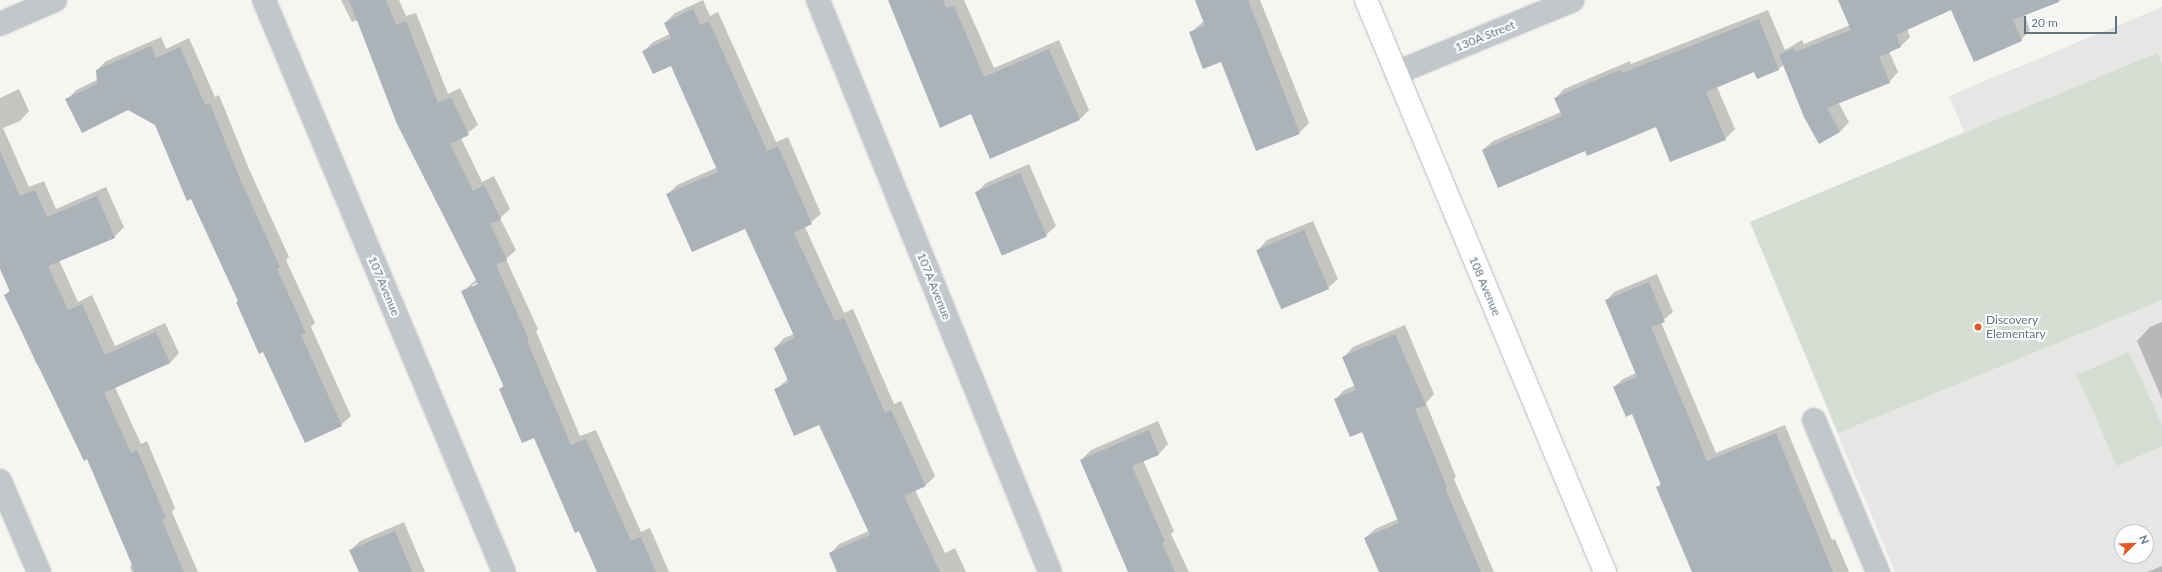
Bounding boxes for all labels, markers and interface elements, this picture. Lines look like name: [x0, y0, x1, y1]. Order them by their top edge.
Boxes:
scale bar: [2026, 8, 2119, 34]
text: 20 m: [2031, 15, 2058, 30]
street label: 130A Street: [1453, 17, 1517, 55]
street label: 107A Avenue: [914, 250, 954, 322]
street label: 107 Avenue: [365, 254, 403, 318]
street label: 108 Avenue: [1466, 254, 1504, 318]
place label: Discovery Elementary: [1986, 313, 2046, 341]
marker: Discovery Elementary: [1973, 322, 1983, 332]
north arrow: [2114, 524, 2154, 564]
text: N: [2137, 533, 2152, 546]

